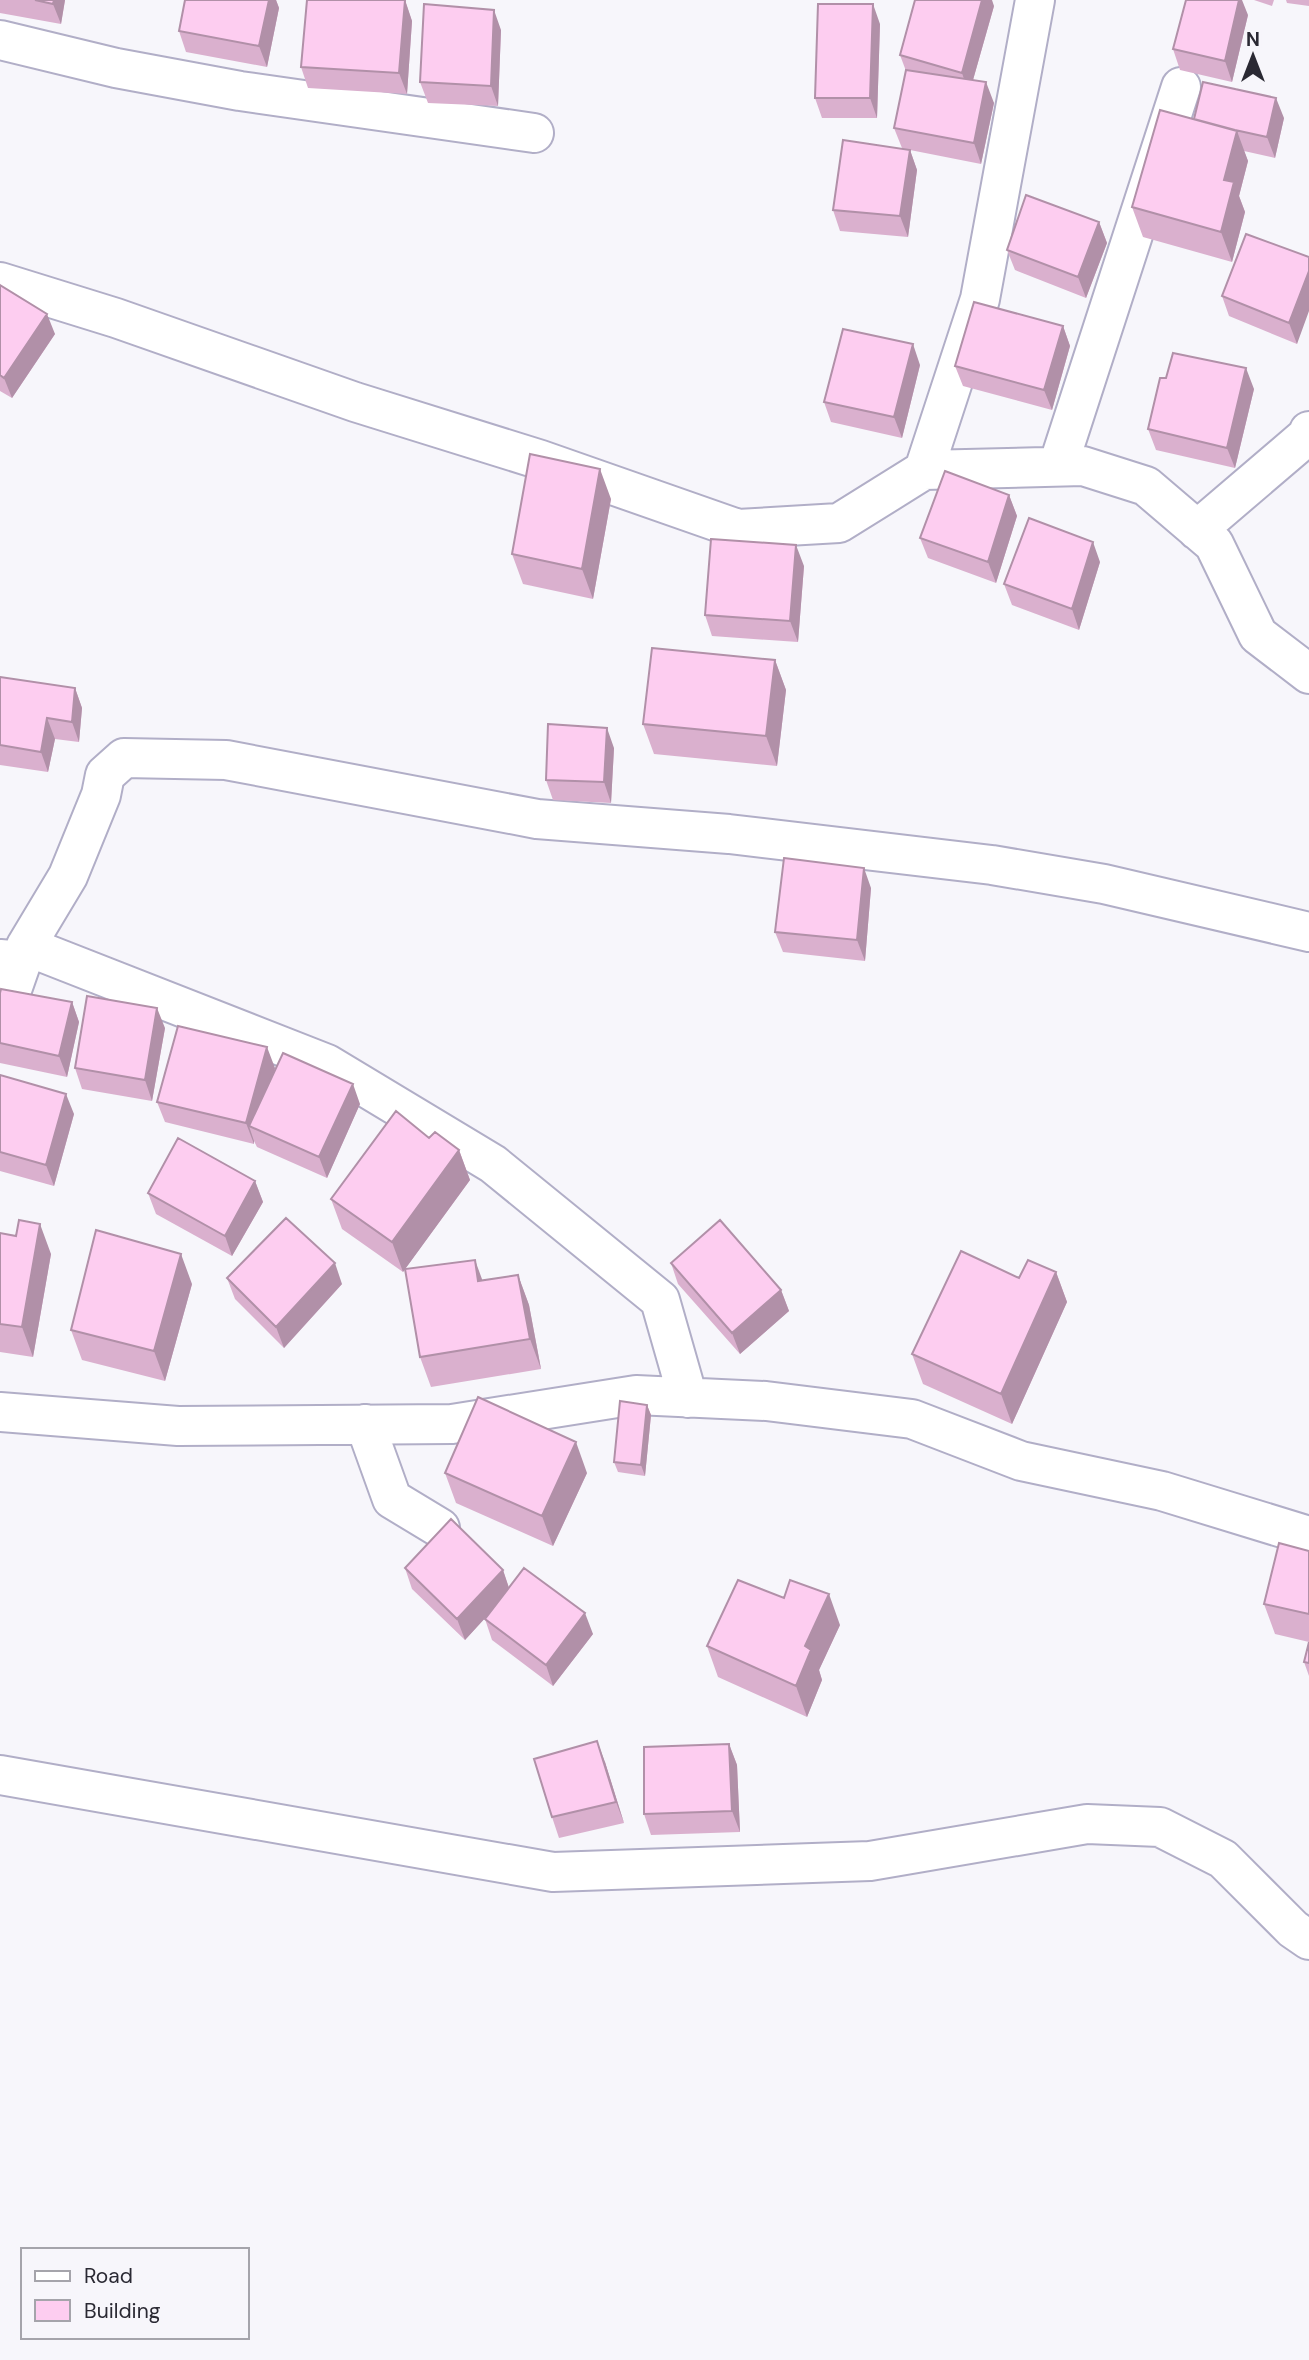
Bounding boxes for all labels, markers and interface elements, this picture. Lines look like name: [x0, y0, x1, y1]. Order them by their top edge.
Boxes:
north arrow: [1218, 21, 1288, 91]
text: N: [1246, 27, 1260, 52]
legend: [21, 2248, 248, 2339]
text: Road: [84, 2262, 133, 2290]
text: Building: [84, 2297, 161, 2325]

